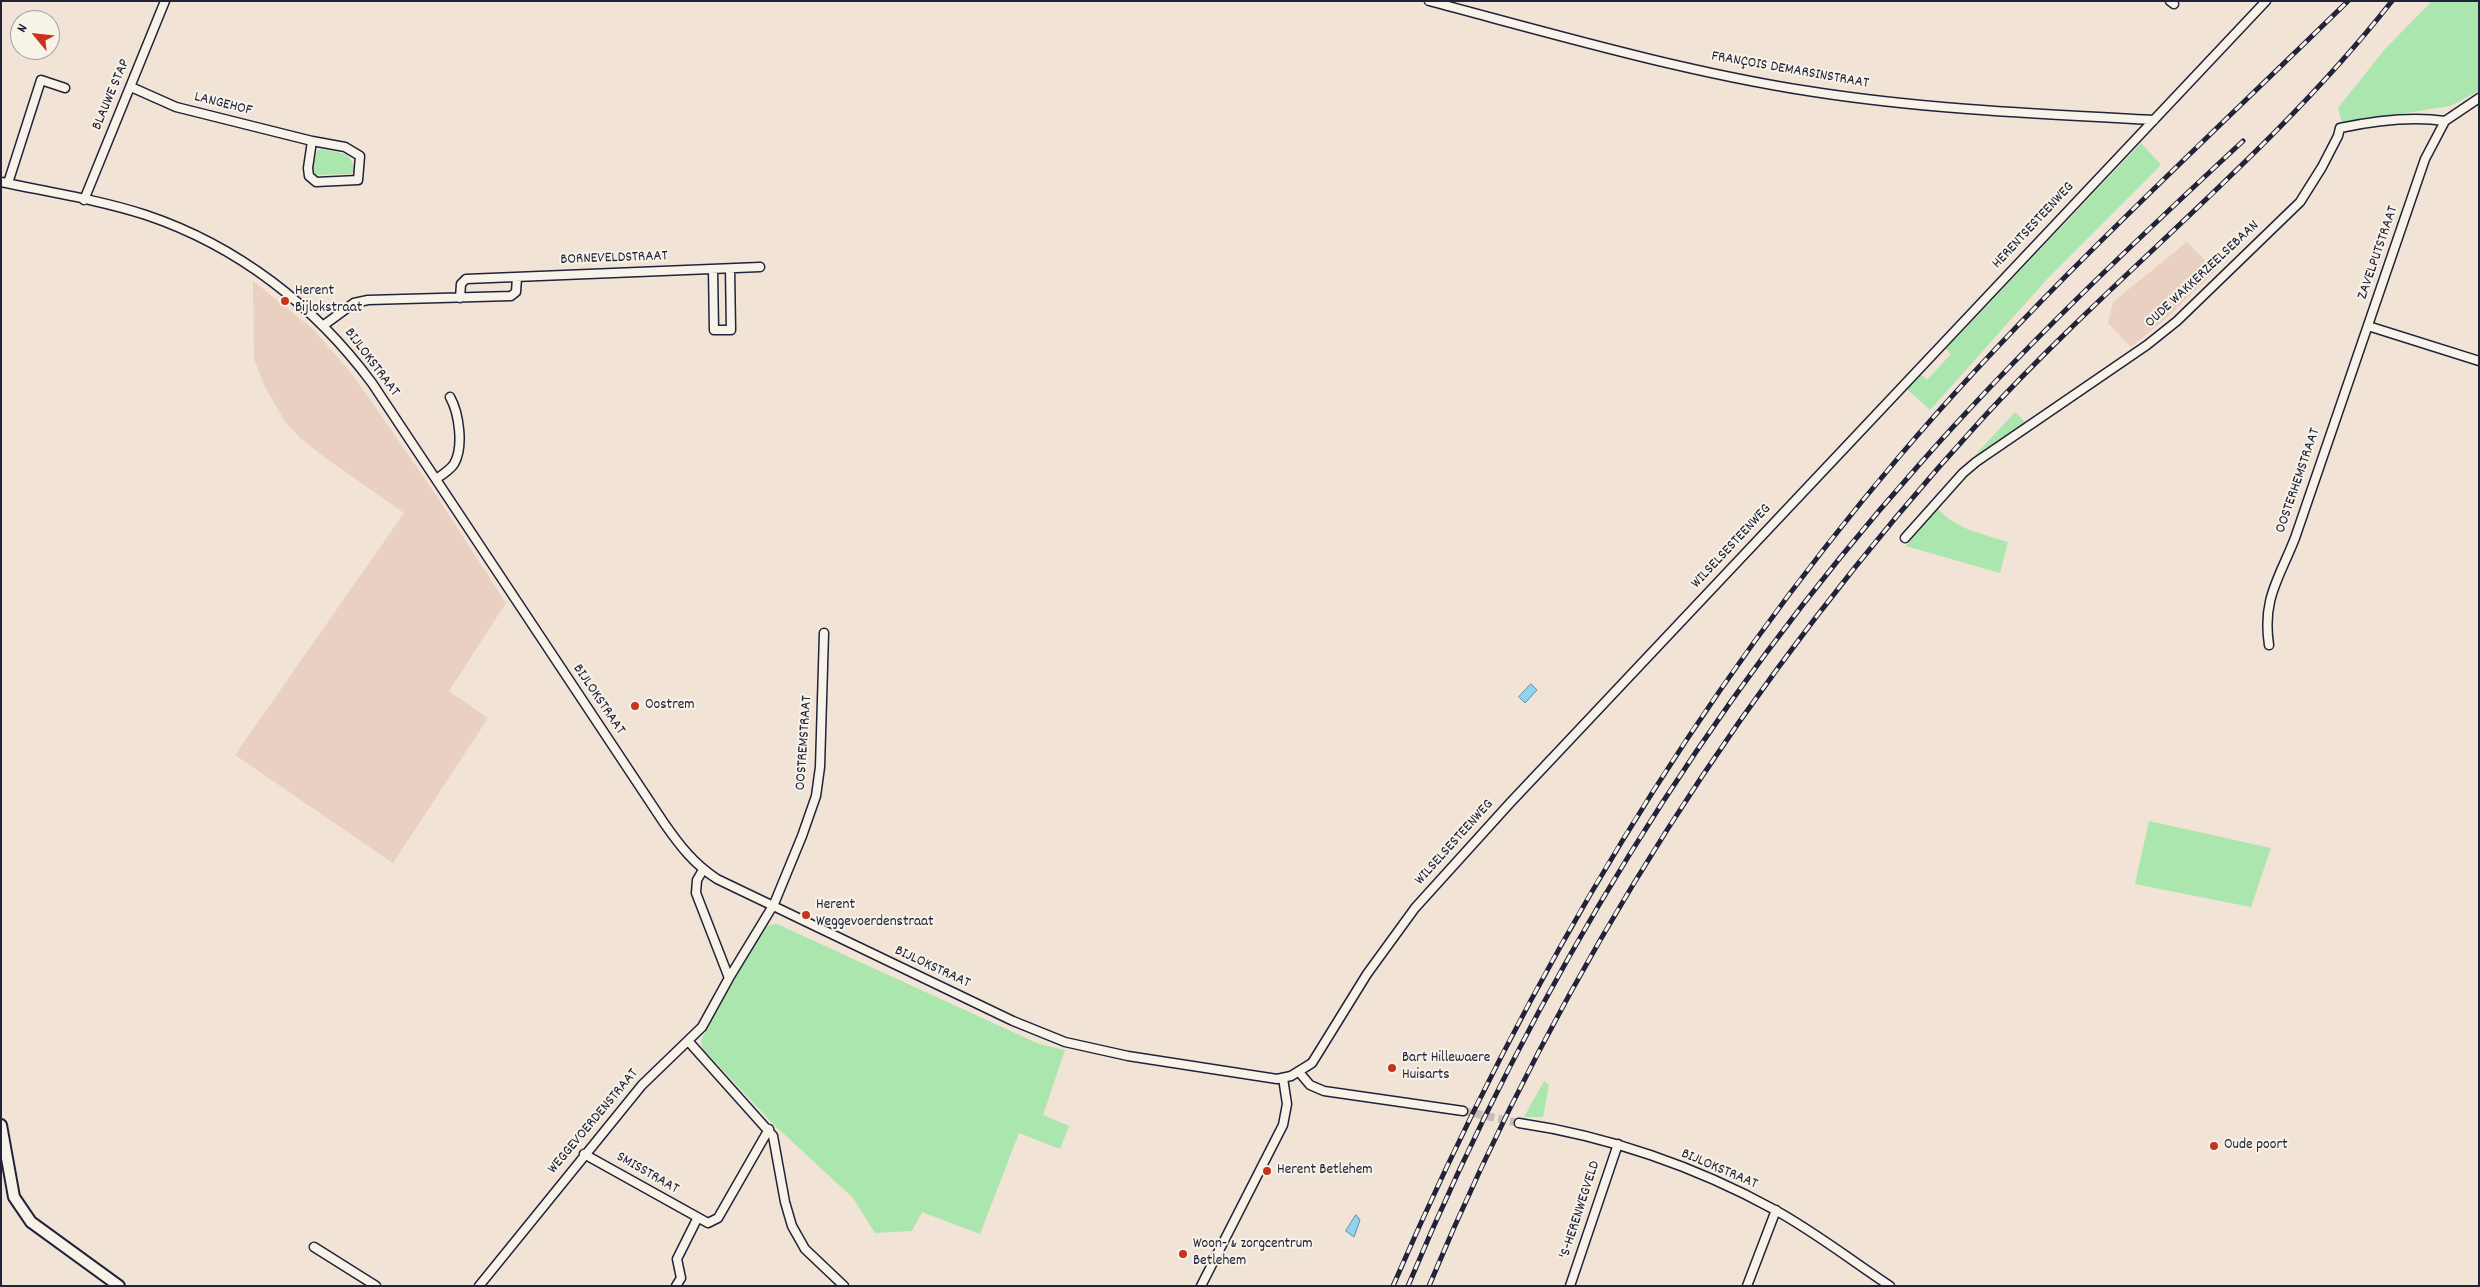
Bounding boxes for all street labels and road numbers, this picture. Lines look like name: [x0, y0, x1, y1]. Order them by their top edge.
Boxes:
street label: FRANÇOIS DEMARSINSTRAAT: [1710, 48, 1870, 94]
street label: BLAUWE STAP: [89, 57, 135, 133]
street label: LANGEHOF: [192, 89, 254, 121]
street label: HERENTSESTEENWEG: [1989, 179, 2079, 273]
street label: ZAVELPUTSTRAAT: [2355, 204, 2403, 302]
street label: OUDE WAKKERZEELSEBAAN: [2142, 218, 2264, 332]
street label: BORNEVELDSTRAAT: [560, 248, 668, 270]
street label: BIJLOKSTRAAT: [339, 325, 403, 401]
street label: OOSTERHEMSTRAAT: [2273, 426, 2325, 536]
street label: WILSELSESTEENWEG: [1688, 501, 1776, 593]
street label: BIJLOKSTRAAT: [568, 661, 628, 739]
street label: OOSTREMSTRAAT: [793, 695, 817, 791]
street label: WILSELSESTEENWEG: [1412, 796, 1498, 890]
street label: BIJLOKSTRAAT: [891, 943, 973, 993]
street label: WEGGEVOERDENSTRAAT: [545, 1066, 643, 1178]
street label: BIJLOKSTRAAT: [1678, 1146, 1760, 1194]
street label: SMISSTRAAT: [613, 1149, 681, 1199]
street label: 'S-HERENWEGVELD: [1557, 1159, 1605, 1261]

